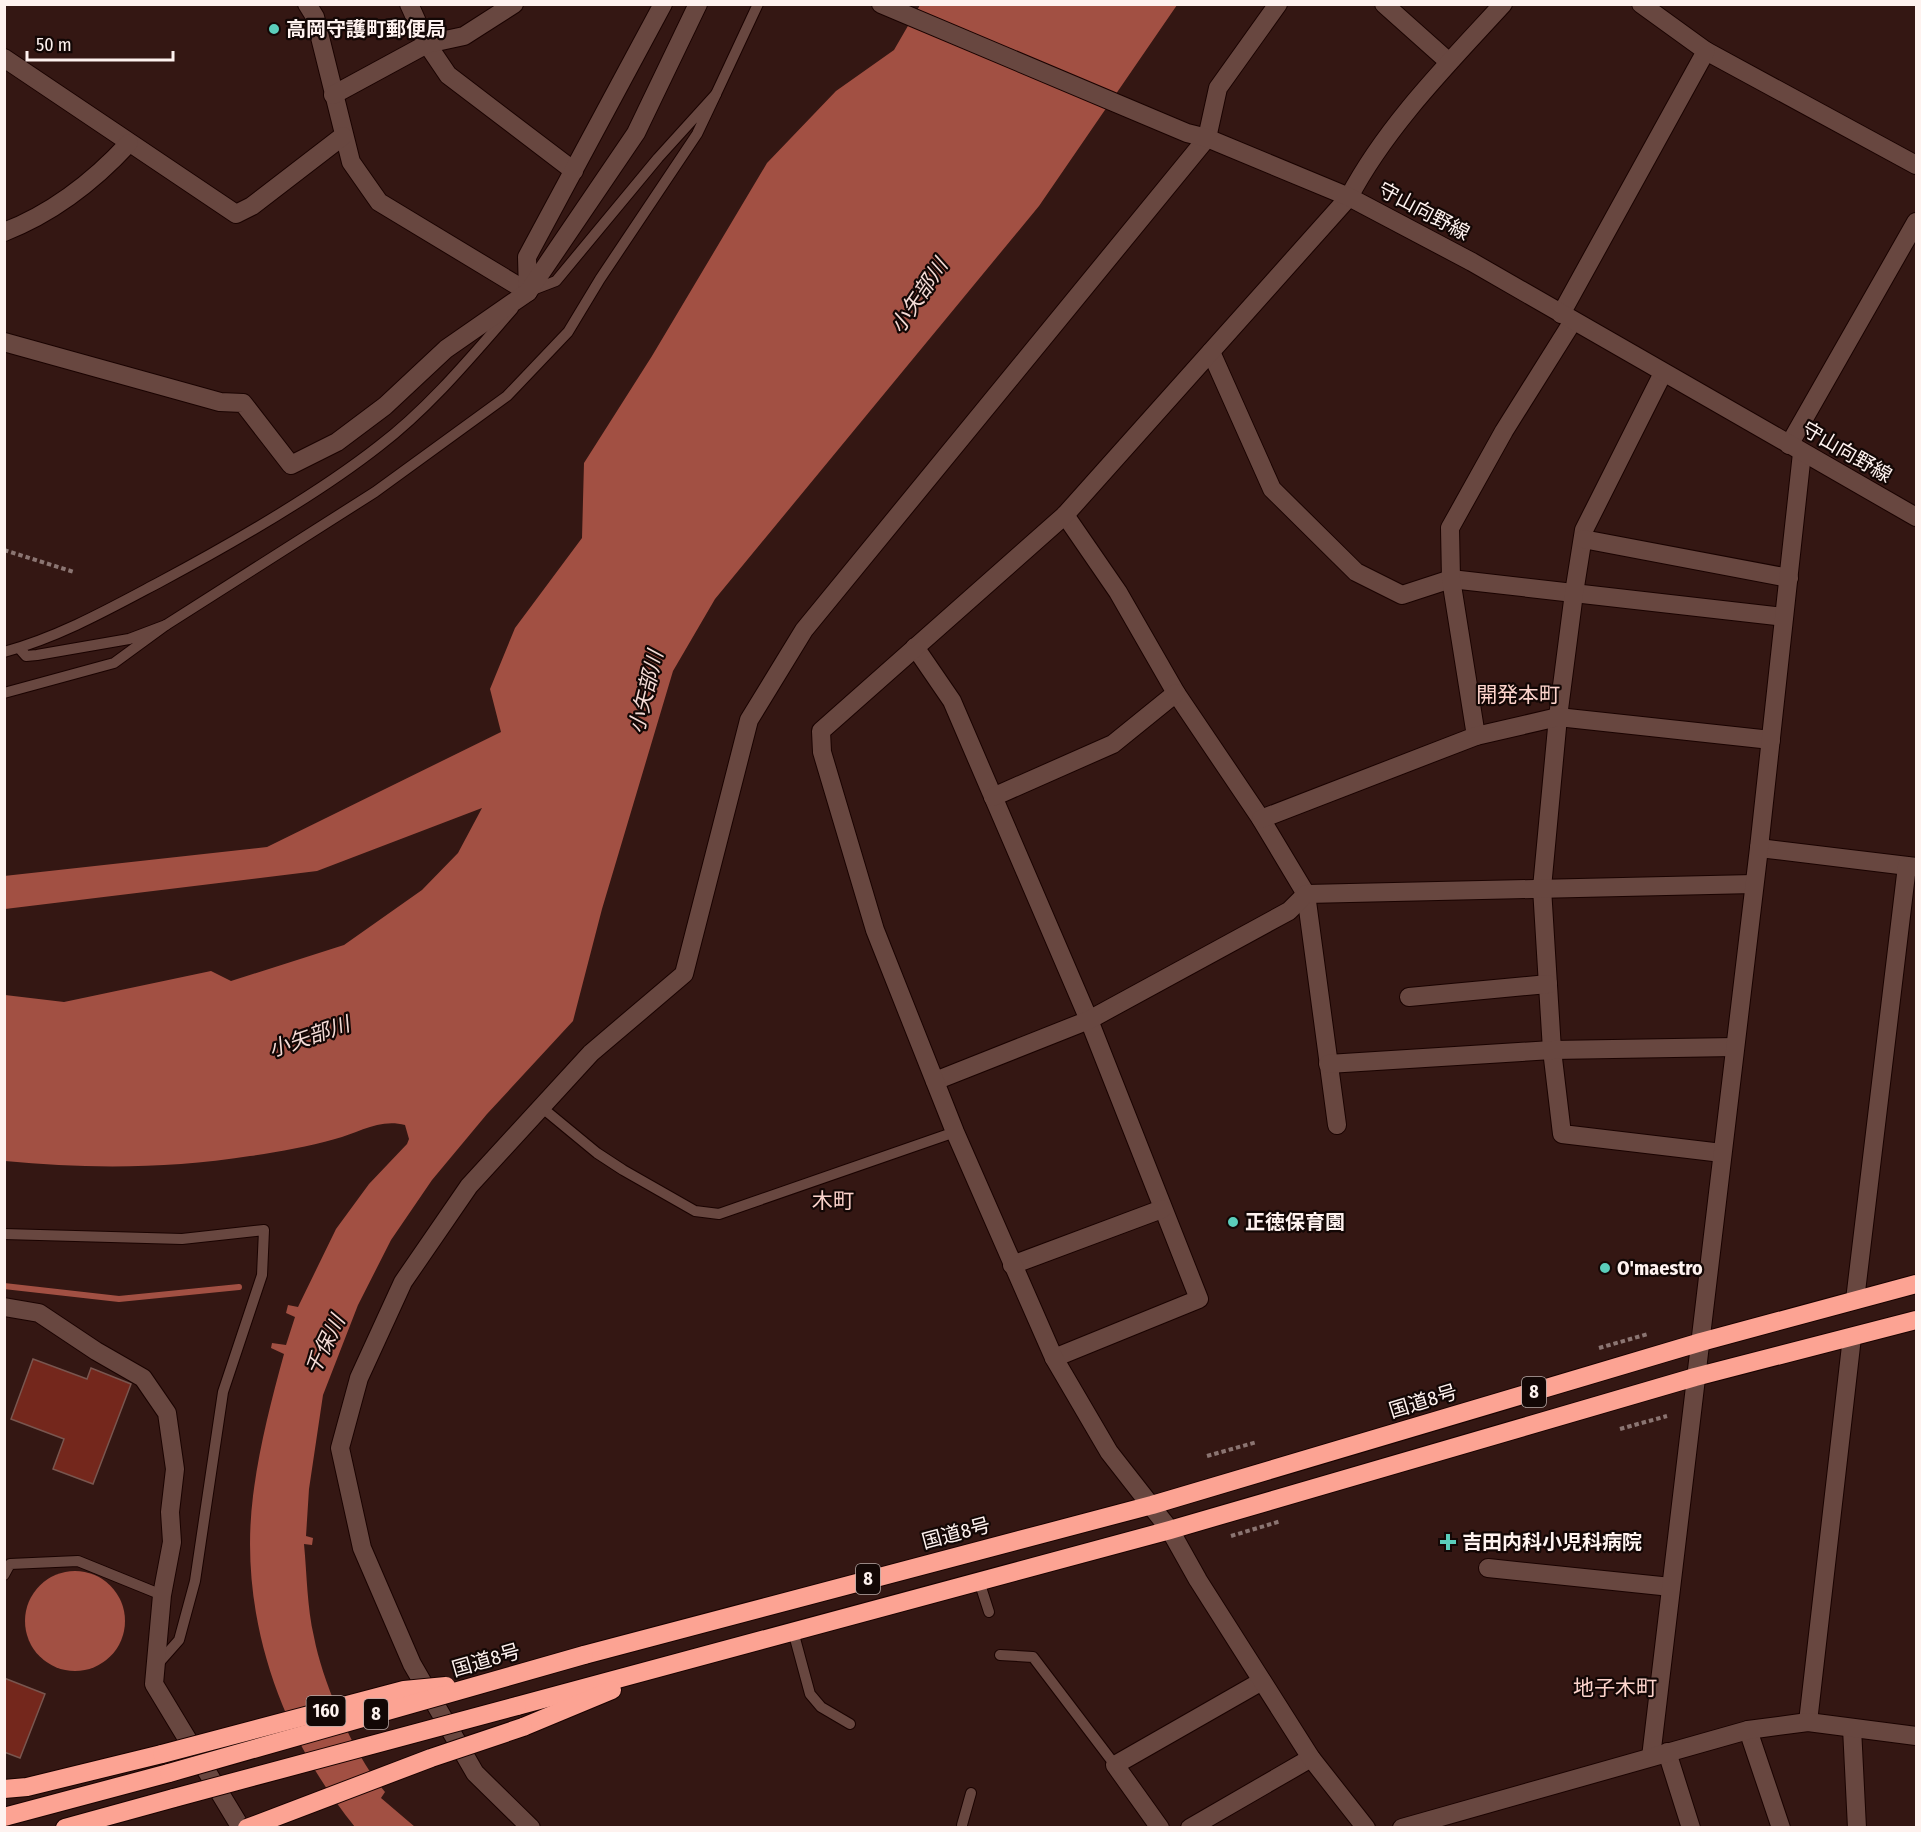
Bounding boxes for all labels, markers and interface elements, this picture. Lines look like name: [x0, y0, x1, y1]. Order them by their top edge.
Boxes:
place label: 高岡守護町郵便局: [286, 17, 446, 41]
marker: 高岡守護町郵便局: [267, 22, 281, 36]
scale bar: [27, 24, 172, 62]
text: 50 m: [36, 34, 72, 56]
street label: 守山向野線: [1374, 177, 1474, 245]
water label: 小矢部川: [885, 252, 954, 338]
street label: 守山向野線: [1798, 417, 1896, 487]
water label: 小矢部川: [623, 646, 669, 736]
district label: 開発本町: [1476, 682, 1560, 708]
water label: 小矢部川: [265, 1010, 355, 1063]
district label: 木町: [812, 1188, 854, 1214]
place label: 正徳保育園: [1245, 1210, 1345, 1234]
marker: 正徳保育園: [1226, 1215, 1240, 1229]
place label: O'maestro: [1617, 1256, 1703, 1280]
marker: O'maestro: [1598, 1261, 1612, 1275]
water label: 千保川: [300, 1309, 351, 1379]
road number: 8: [1522, 1377, 1546, 1407]
street label: 国道8号: [1386, 1379, 1460, 1423]
street label: 国道8号: [919, 1512, 993, 1554]
place label: 吉田内科小児科病院: [1462, 1530, 1642, 1554]
marker: 吉田内科小児科病院: [1439, 1533, 1457, 1551]
road number: 8: [856, 1564, 880, 1594]
street label: 国道8号: [449, 1639, 523, 1681]
district label: 地子木町: [1573, 1675, 1657, 1701]
road number: 160: [306, 1696, 346, 1726]
road number: 8: [364, 1699, 388, 1729]

